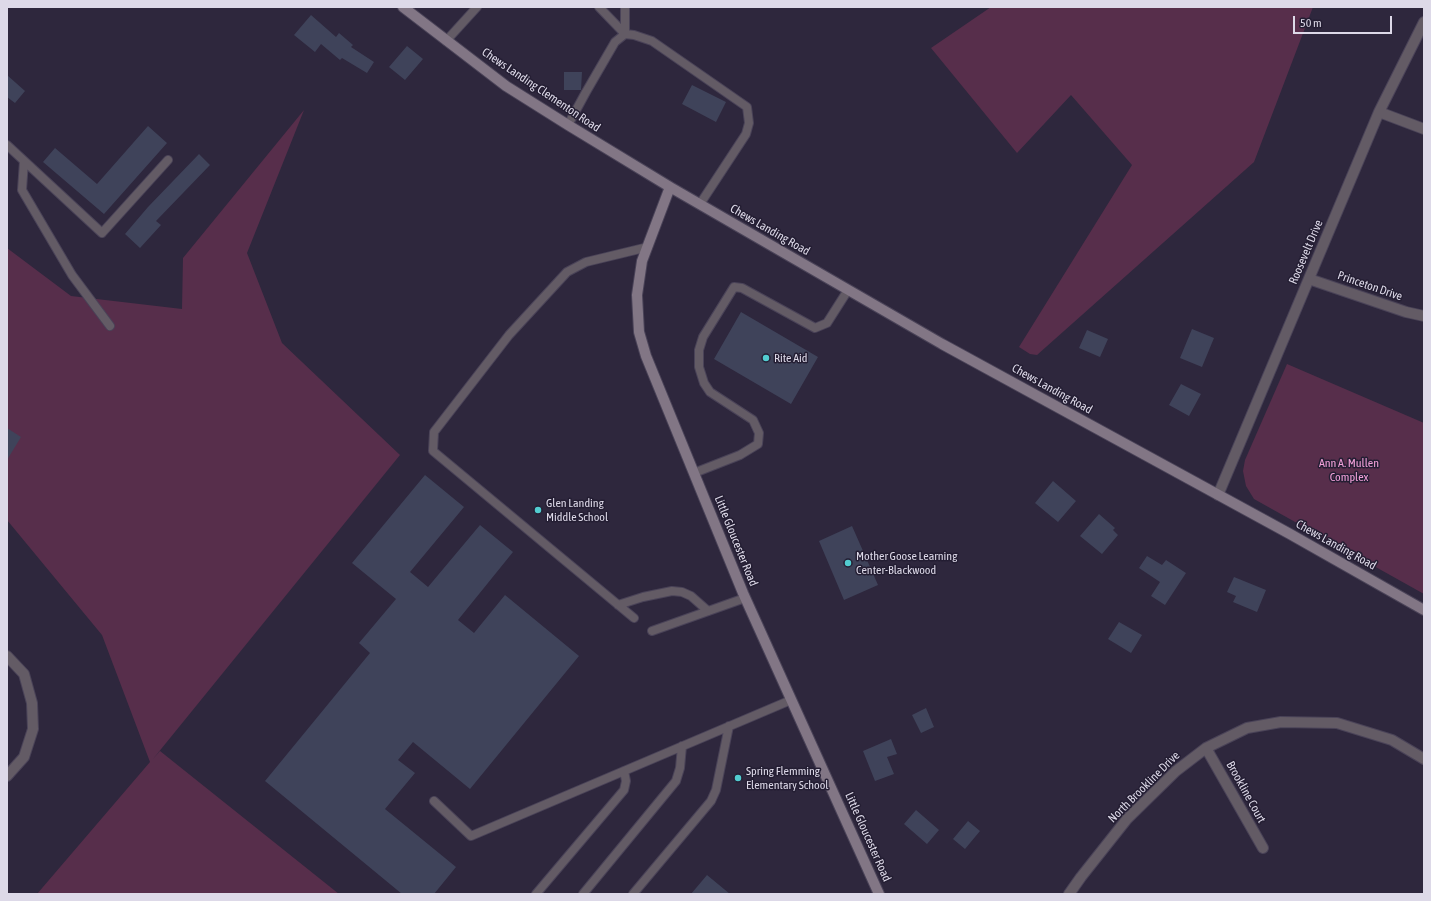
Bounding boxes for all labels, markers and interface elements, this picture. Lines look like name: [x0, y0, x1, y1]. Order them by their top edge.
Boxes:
scale bar: [1295, 8, 1394, 34]
text: 50 m: [1300, 16, 1322, 30]
street label: Chews Landing Clementon Road: [479, 45, 603, 135]
street label: Chews Landing Road: [728, 201, 812, 259]
street label: Roosevelt Drive: [1286, 218, 1326, 286]
street label: Princeton Drive: [1336, 268, 1404, 304]
place label: Rite Aid: [774, 351, 808, 365]
marker: Rite Aid: [761, 353, 771, 363]
street label: Chews Landing Road: [1009, 361, 1095, 417]
park label: Ann A. Mullen Complex: [1319, 456, 1379, 484]
street label: Little Gloucester Road: [711, 494, 761, 588]
place label: Glen Landing Middle School: [546, 496, 608, 524]
marker: Glen Landing Middle School: [533, 505, 543, 515]
street label: Chews Landing Road: [1293, 517, 1379, 573]
place label: Mother Goose Learning Center-Blackwood: [856, 549, 957, 577]
marker: Mother Goose Learning Center-Blackwood: [843, 558, 853, 568]
street label: North Brookline Drive: [1105, 748, 1183, 826]
street label: Brookline Court: [1223, 759, 1269, 825]
place label: Spring Flemming Elementary School: [746, 764, 828, 792]
marker: Spring Flemming Elementary School: [733, 773, 743, 783]
street label: Little Gloucester Road: [842, 790, 894, 884]

